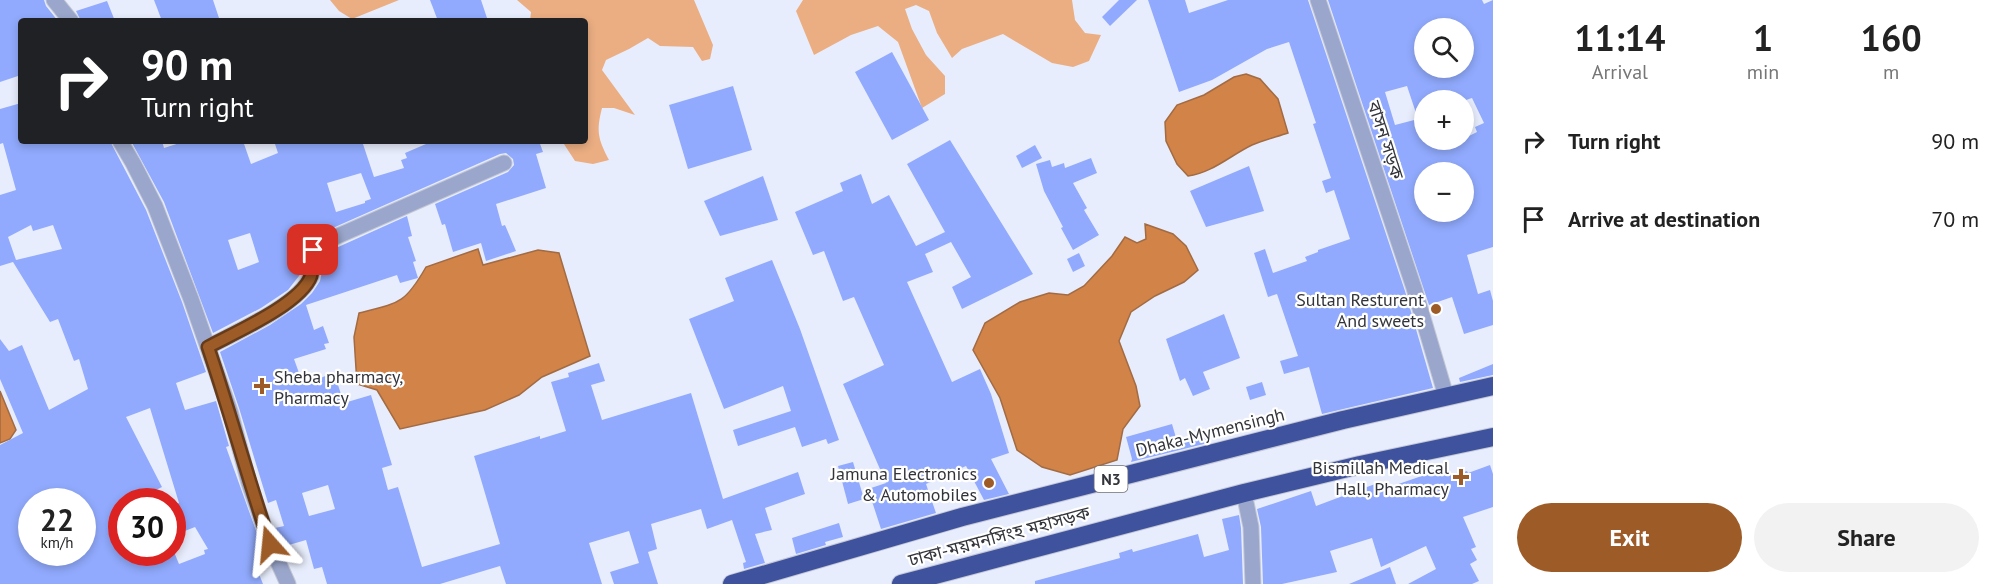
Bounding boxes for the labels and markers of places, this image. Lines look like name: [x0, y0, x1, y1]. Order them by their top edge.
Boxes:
pin: [287, 224, 338, 275]
place label: Sultan Resturent And sweets: [1296, 288, 1424, 332]
marker: Sultan Resturent And sweets: [1429, 302, 1443, 316]
place label: Sheba pharmacy, Pharmacy: [274, 365, 403, 409]
marker: Sheba pharmacy, Pharmacy: [255, 379, 269, 393]
place label: Bismillah Medical Hall, Pharmacy: [1312, 456, 1450, 500]
place label: Jamuna Electronics & Automobiles: [830, 462, 977, 506]
marker: Bismillah Medical Hall, Pharmacy: [1454, 470, 1468, 484]
marker: Jamuna Electronics & Automobiles: [982, 476, 996, 490]

